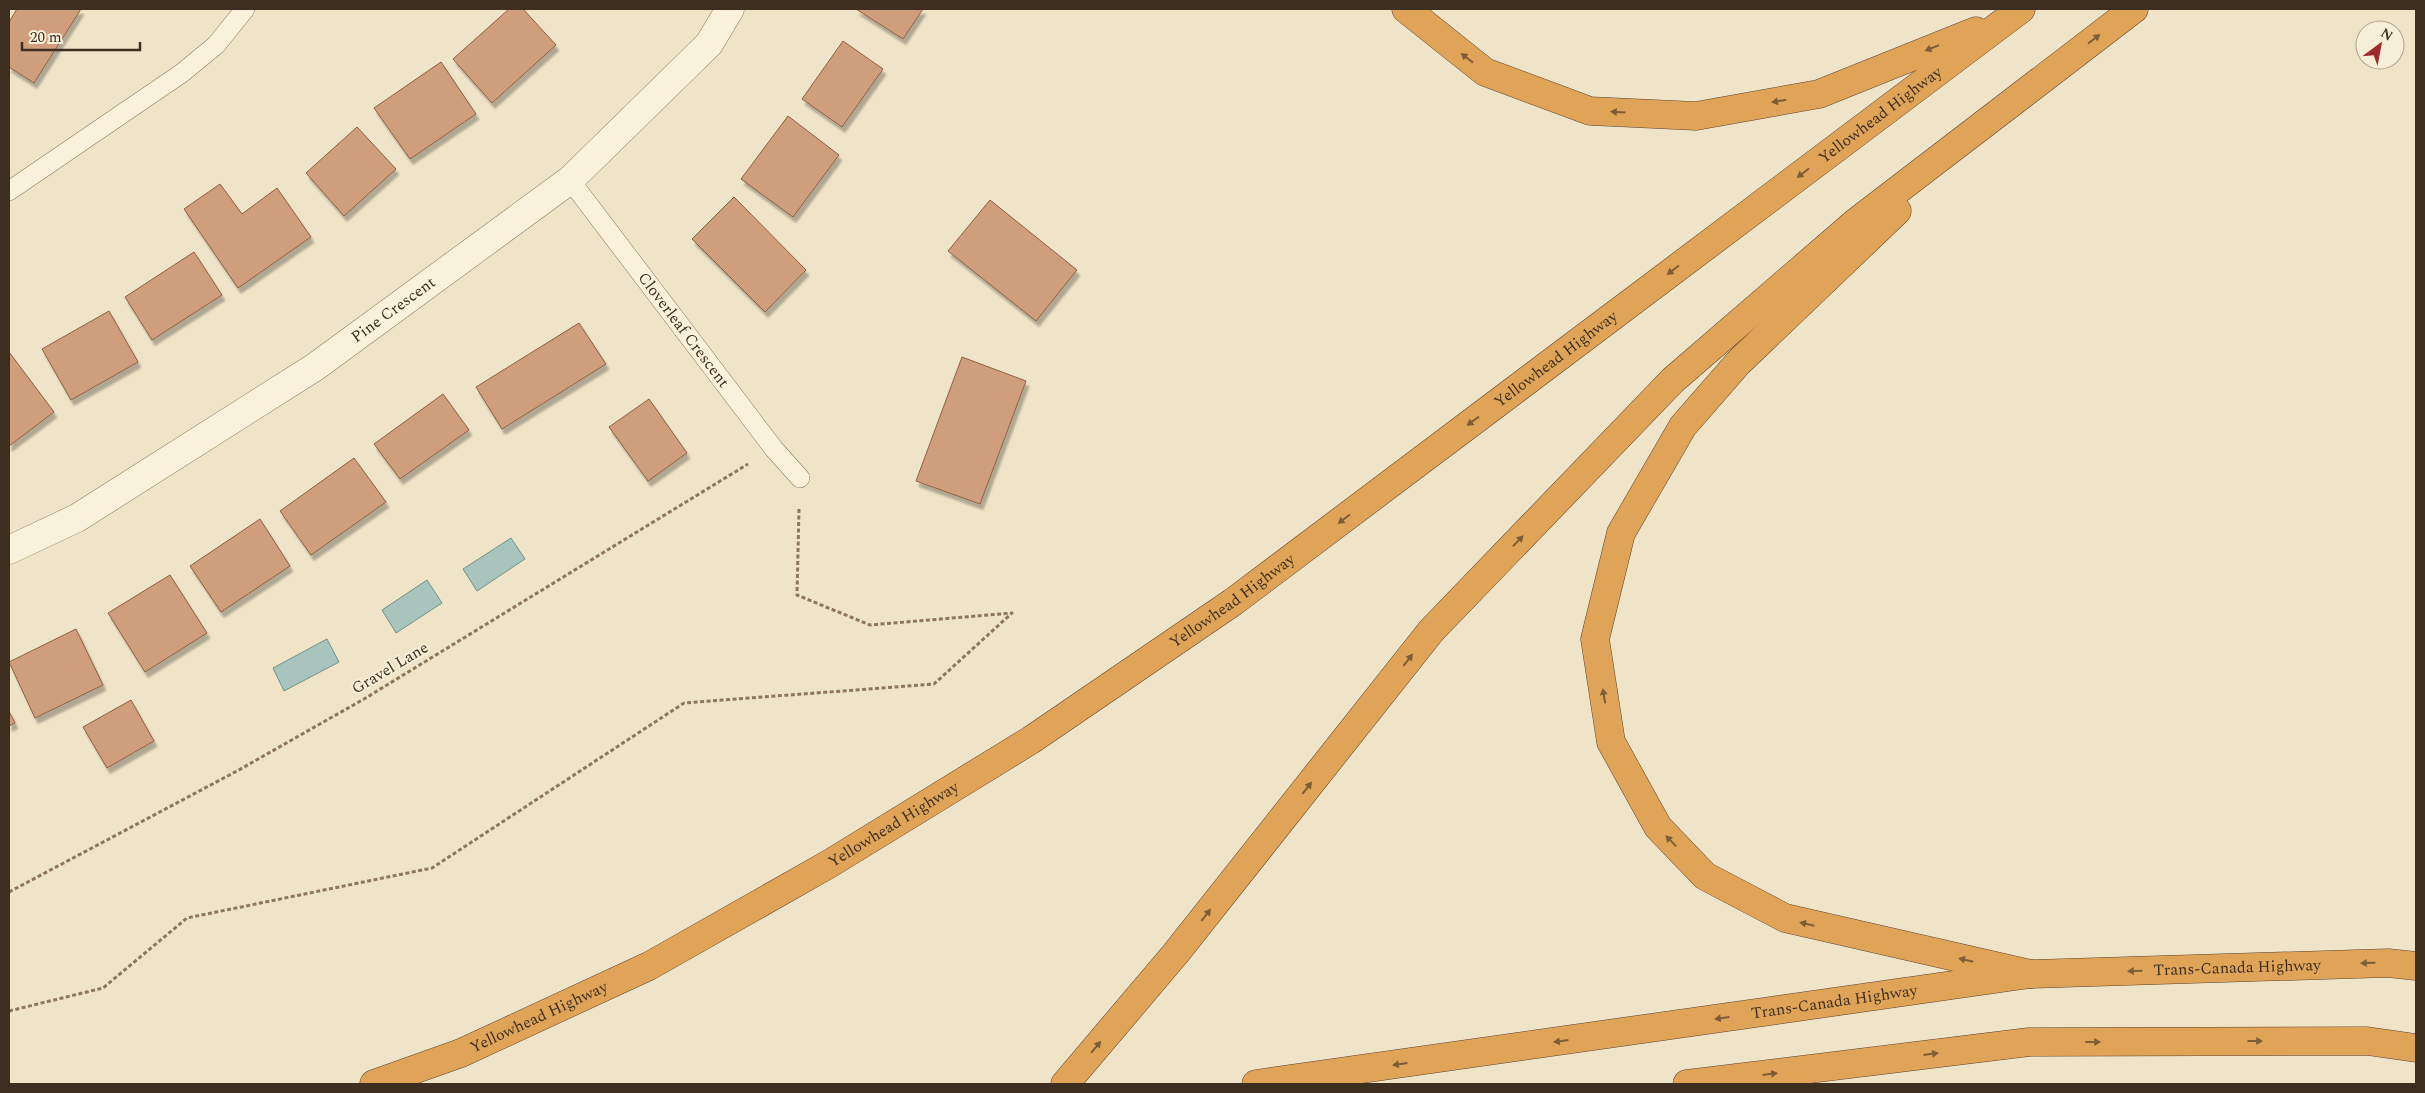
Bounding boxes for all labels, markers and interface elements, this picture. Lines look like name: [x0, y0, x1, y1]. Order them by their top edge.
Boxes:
scale bar: [22, 20, 140, 52]
north arrow: [2355, 20, 2405, 70]
text: N: [2376, 22, 2397, 46]
text: 20 m: [30, 26, 62, 49]
one-way arrow: [2087, 34, 2101, 44]
one-way arrow: [1925, 45, 1939, 53]
one-way arrow: [1461, 52, 1474, 63]
street label: Yellowhead Highway: [1813, 60, 1948, 170]
one-way arrow: [1770, 97, 1786, 105]
one-way arrow: [1609, 107, 1625, 115]
one-way arrow: [1797, 167, 1810, 178]
one-way arrow: [1667, 265, 1680, 276]
street label: Cloverleaf Crescent: [632, 267, 736, 393]
street label: Pine Crescent: [346, 270, 441, 349]
street label: Yellowhead Highway: [1489, 304, 1624, 414]
one-way arrow: [1467, 416, 1480, 426]
one-way arrow: [1338, 513, 1351, 524]
one-way arrow: [1512, 535, 1524, 547]
street label: Yellowhead Highway: [1164, 547, 1301, 654]
street label: Gravel Lane: [347, 636, 433, 700]
one-way arrow: [1402, 654, 1413, 667]
one-way arrow: [1599, 688, 1607, 704]
street label: Yellowhead Highway: [823, 774, 964, 874]
one-way arrow: [1302, 781, 1312, 795]
one-way arrow: [1665, 835, 1677, 847]
one-way arrow: [1201, 909, 1212, 922]
one-way arrow: [1800, 920, 1815, 928]
street label: Trans-Canada Highway: [2153, 953, 2322, 982]
one-way arrow: [1958, 956, 1973, 964]
one-way arrow: [2359, 960, 2375, 968]
one-way arrow: [2127, 967, 2143, 975]
street label: Yellowhead Highway: [466, 974, 613, 1059]
street label: Trans-Canada Highway: [1750, 978, 1920, 1025]
one-way arrow: [1714, 1014, 1730, 1022]
one-way arrow: [1552, 1037, 1568, 1045]
one-way arrow: [2248, 1037, 2264, 1045]
one-way arrow: [2085, 1038, 2101, 1046]
one-way arrow: [1091, 1041, 1102, 1054]
one-way arrow: [1923, 1050, 1939, 1058]
one-way arrow: [1391, 1060, 1407, 1068]
one-way arrow: [1762, 1070, 1778, 1078]

